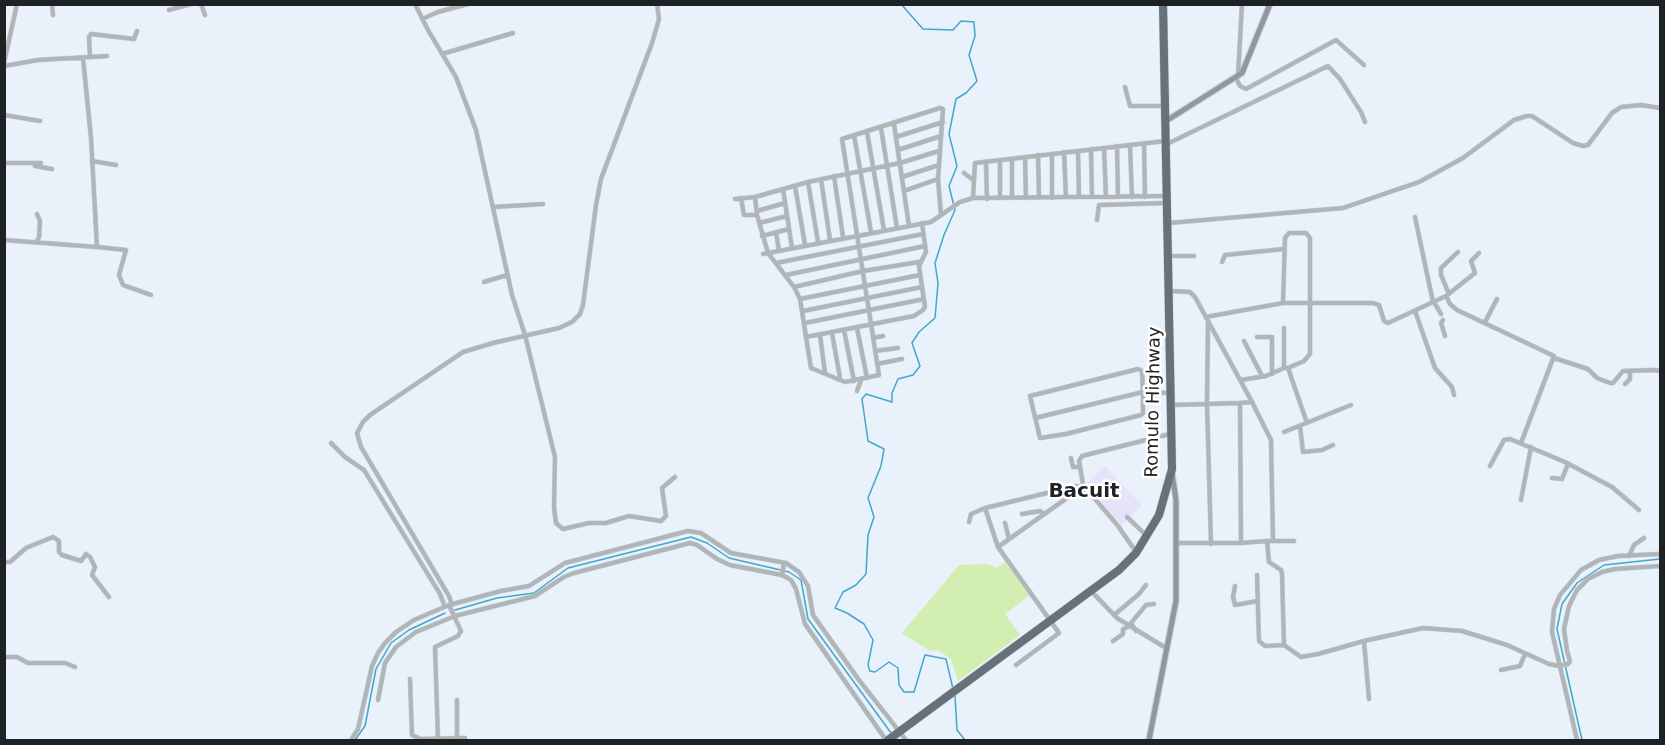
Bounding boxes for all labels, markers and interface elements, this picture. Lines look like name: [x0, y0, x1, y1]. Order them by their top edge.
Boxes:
street label: Romulo Highway: [1142, 326, 1166, 478]
district label: Bacuit: [1048, 480, 1120, 504]

